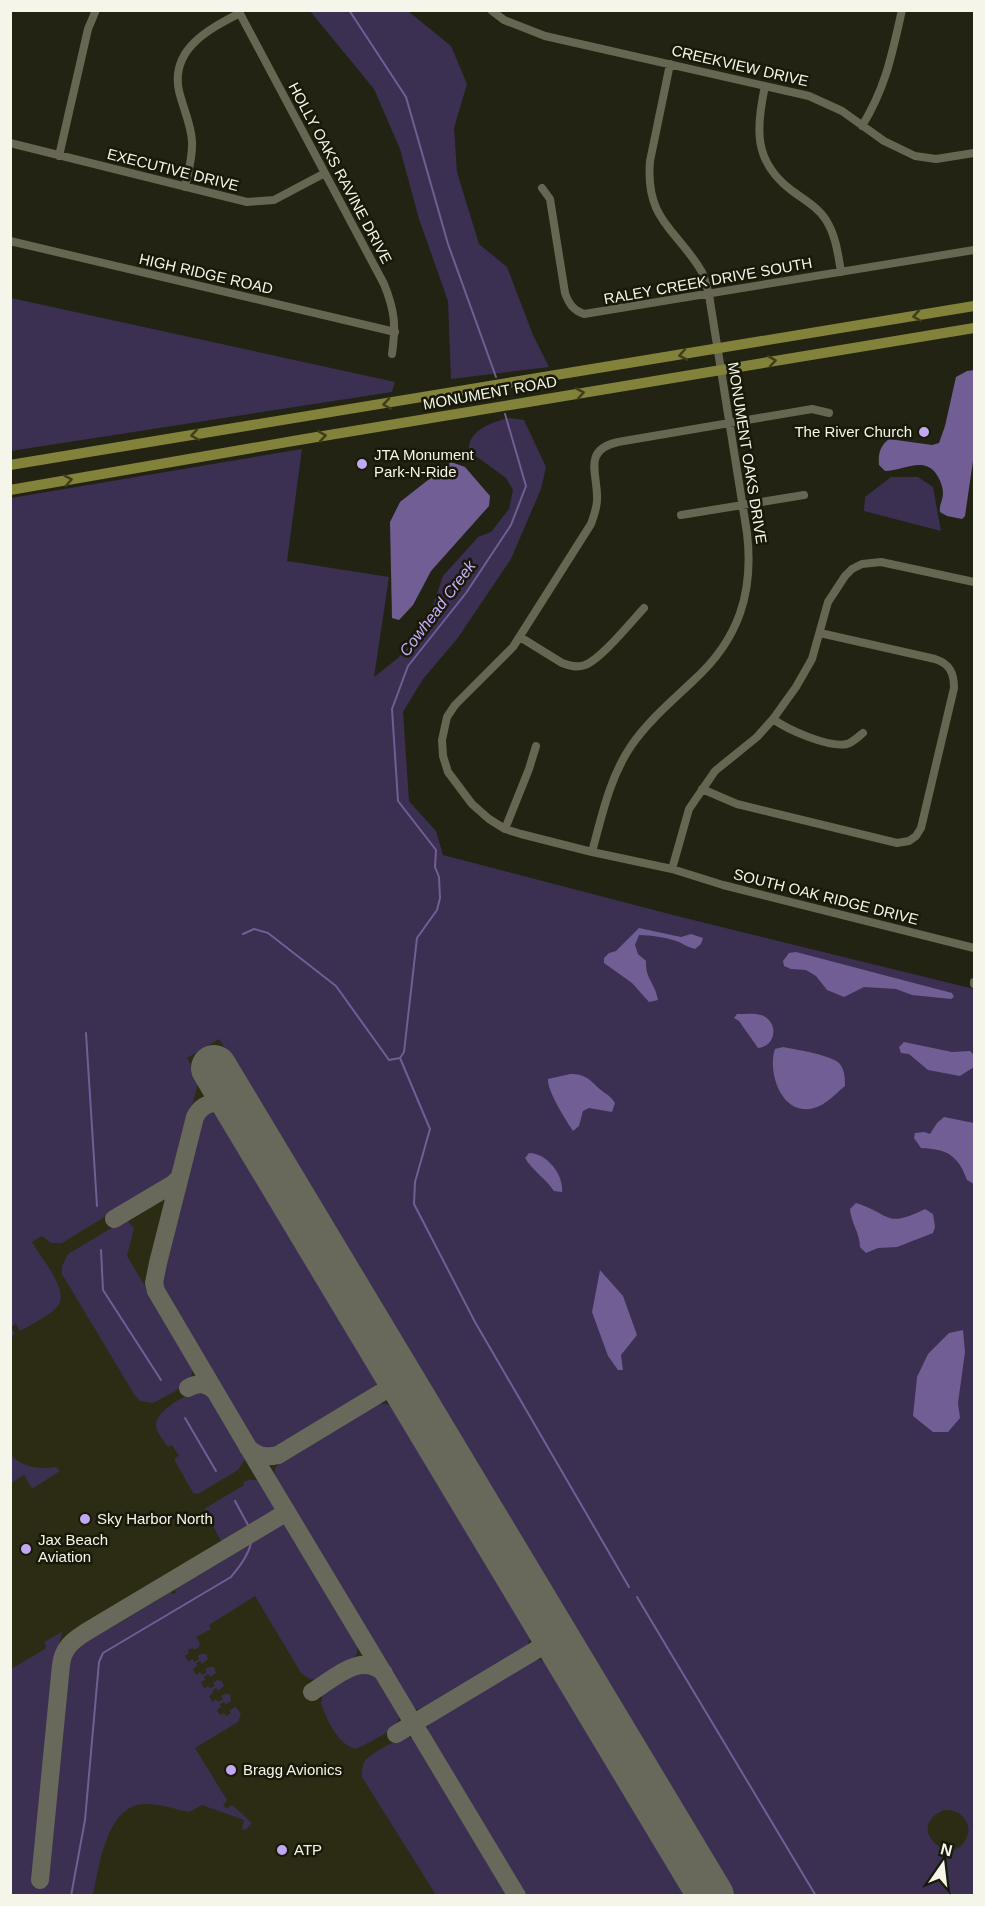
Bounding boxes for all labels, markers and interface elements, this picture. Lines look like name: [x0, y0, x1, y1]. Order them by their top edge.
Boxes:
street label: CREEKVIEW DRIVE: [670, 41, 810, 90]
street label: HOLLY OAKS RAVINE DRIVE: [285, 79, 395, 266]
street label: EXECUTIVE DRIVE: [106, 145, 241, 194]
street label: HIGH RIDGE ROAD: [138, 250, 275, 297]
street label: RALEY CREEK DRIVE SOUTH: [602, 254, 814, 307]
one-way arrow: [912, 309, 922, 322]
one-way arrow: [678, 348, 688, 361]
one-way arrow: [768, 356, 777, 368]
street label: MONUMENT OAKS DRIVE: [725, 361, 770, 545]
street label: MONUMENT ROAD: [422, 372, 558, 413]
one-way arrow: [575, 387, 585, 400]
one-way arrow: [382, 397, 392, 409]
place label: The River Church: [794, 423, 912, 440]
marker: The River Church: [917, 425, 931, 439]
one-way arrow: [190, 429, 199, 441]
one-way arrow: [318, 430, 327, 442]
place label: JTA Monument Park-N-Ride: [374, 446, 475, 480]
marker: JTA Monument Park-N-Ride: [355, 457, 369, 471]
one-way arrow: [63, 474, 73, 486]
water label: Cowhead Creek: [396, 557, 479, 659]
street label: SOUTH OAK RIDGE DRIVE: [732, 865, 920, 928]
place label: Sky Harbor North: [97, 1510, 213, 1527]
marker: Sky Harbor North: [78, 1512, 92, 1526]
place label: Jax Beach Aviation: [38, 1531, 108, 1565]
marker: Jax Beach Aviation: [19, 1542, 33, 1556]
place label: Bragg Avionics: [243, 1761, 342, 1778]
marker: Bragg Avionics: [224, 1763, 238, 1777]
north arrow: [913, 1834, 973, 1894]
text: N: [939, 1840, 954, 1860]
place label: ATP: [294, 1841, 322, 1858]
marker: ATP: [275, 1843, 289, 1857]

